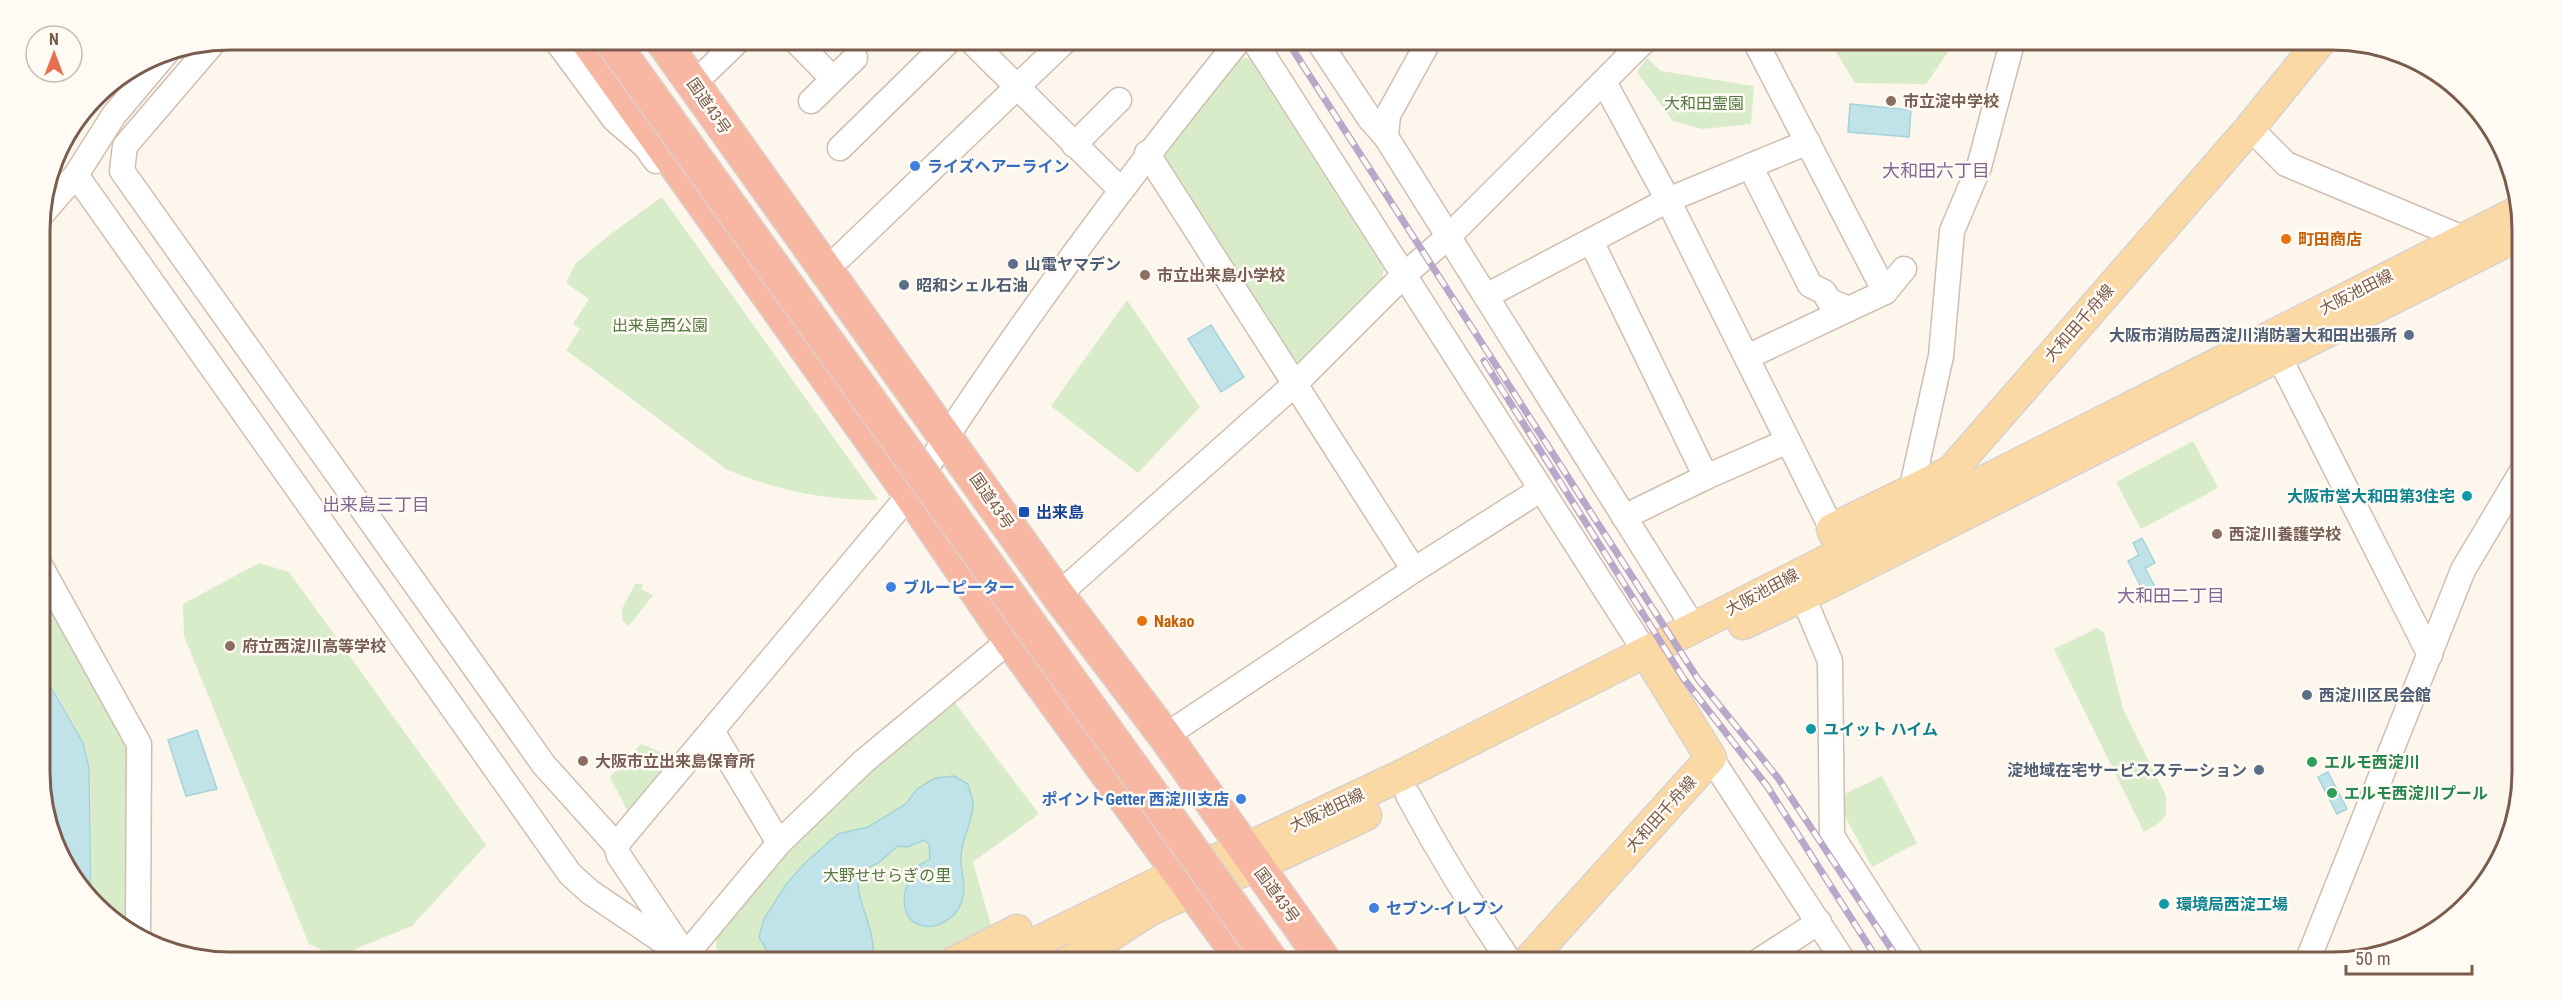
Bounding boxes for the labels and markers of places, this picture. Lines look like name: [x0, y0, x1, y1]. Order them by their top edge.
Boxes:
place label: 市立淀中学校: [1903, 92, 1999, 111]
marker: 市立淀中学校: [1884, 94, 1898, 108]
place label: ライズヘアーライン: [927, 157, 1070, 176]
marker: ライズヘアーライン: [908, 159, 922, 173]
place label: 町田商店: [2298, 230, 2362, 249]
marker: 町田商店: [2279, 232, 2293, 246]
place label: 山電ヤマデン: [1025, 255, 1121, 274]
marker: 山電ヤマデン: [1006, 257, 1020, 271]
place label: 市立出来島小学校: [1157, 266, 1285, 285]
marker: 市立出来島小学校: [1138, 268, 1152, 282]
place label: 昭和シェル石油: [916, 276, 1028, 295]
marker: 昭和シェル石油: [897, 278, 911, 292]
place label: 大阪市消防局西淀川消防署大和田出張所: [2109, 326, 2397, 345]
marker: 大阪市消防局西淀川消防署大和田出張所: [2402, 328, 2416, 342]
place label: 大阪市営大和田第3住宅: [2287, 487, 2455, 506]
marker: 大阪市営大和田第3住宅: [2460, 489, 2474, 503]
place label: 出来島: [1036, 503, 1084, 522]
marker: 出来島: [1017, 505, 1031, 519]
place label: 西淀川養護学校: [2229, 525, 2341, 544]
marker: 西淀川養護学校: [2210, 527, 2224, 541]
place label: ブルーピーター: [903, 578, 1015, 597]
marker: ブルーピーター: [884, 580, 898, 594]
place label: Nakao: [1154, 612, 1195, 631]
marker: Nakao: [1135, 614, 1149, 628]
place label: 府立西淀川高等学校: [242, 637, 386, 656]
marker: 府立西淀川高等学校: [223, 639, 237, 653]
place label: 西淀川区民会館: [2319, 686, 2431, 705]
marker: 西淀川区民会館: [2300, 688, 2314, 702]
place label: ユイット ハイム: [1823, 720, 1938, 739]
marker: ユイット ハイム: [1804, 722, 1818, 736]
place label: 大阪市立出来島保育所: [595, 752, 755, 771]
place label: エルモ西淀川: [2324, 753, 2420, 772]
marker: 大阪市立出来島保育所: [576, 754, 590, 768]
marker: エルモ西淀川: [2305, 755, 2319, 769]
place label: 淀地域在宅サービスステーション: [2007, 761, 2247, 780]
marker: 淀地域在宅サービスステーション: [2252, 763, 2266, 777]
place label: エルモ西淀川プール: [2344, 784, 2488, 803]
marker: エルモ西淀川プール: [2325, 786, 2339, 800]
place label: ポイントGetter 西淀川支店: [1042, 790, 1229, 809]
marker: ポイントGetter 西淀川支店: [1234, 792, 1248, 806]
place label: 環境局西淀工場: [2176, 895, 2288, 914]
marker: 環境局西淀工場: [2157, 897, 2171, 911]
place label: セブン-イレブン: [1386, 899, 1504, 918]
marker: セブン-イレブン: [1367, 901, 1381, 915]

